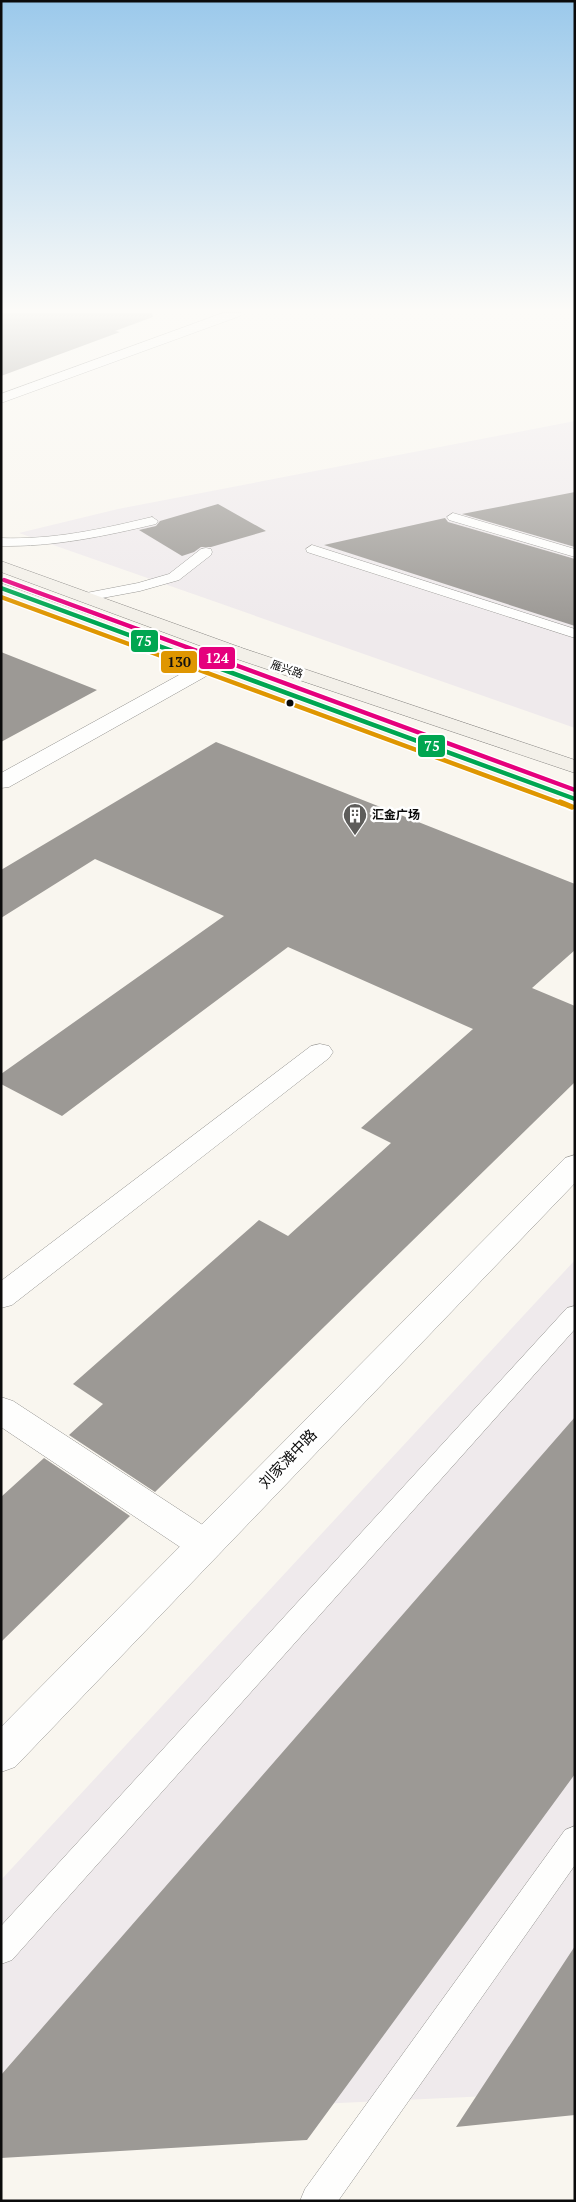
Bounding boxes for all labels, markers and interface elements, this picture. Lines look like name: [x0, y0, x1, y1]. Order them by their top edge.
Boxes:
line badge: 75: [130, 629, 159, 653]
text: 75: [136, 631, 152, 650]
line badge: 124: [198, 646, 236, 670]
text: 124: [205, 648, 229, 667]
line badge: 130: [160, 650, 198, 674]
text: 130: [167, 652, 191, 671]
street label: 雁兴路: [269, 657, 305, 681]
unlabelled marker: [285, 698, 295, 708]
line badge: 75: [417, 734, 446, 758]
text: 75: [424, 736, 440, 755]
building icon: 汇金广场: [342, 802, 368, 836]
place label: 汇金广场: [372, 807, 420, 822]
street label: 刘家滩中路: [254, 1424, 321, 1492]

